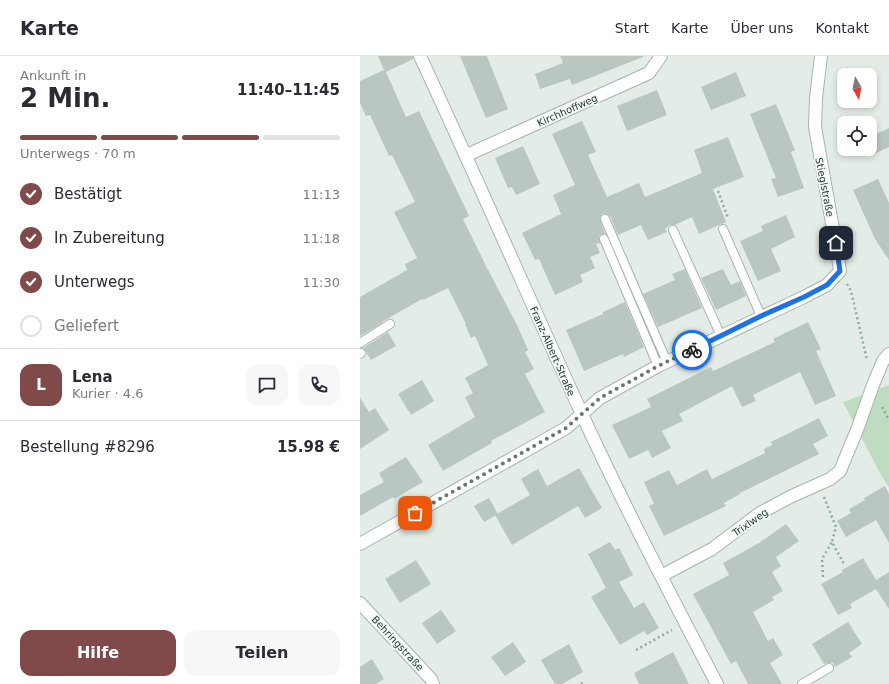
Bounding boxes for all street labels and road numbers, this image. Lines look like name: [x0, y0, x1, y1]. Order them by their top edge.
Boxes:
street label: Kirchhoffweg: [535, 92, 599, 129]
street label: Stieglstraße: [813, 157, 836, 218]
street label: Franz-Albert-Straße: [528, 305, 577, 398]
street label: Trixlweg: [730, 506, 770, 539]
street label: Behringstraße: [369, 614, 426, 673]

